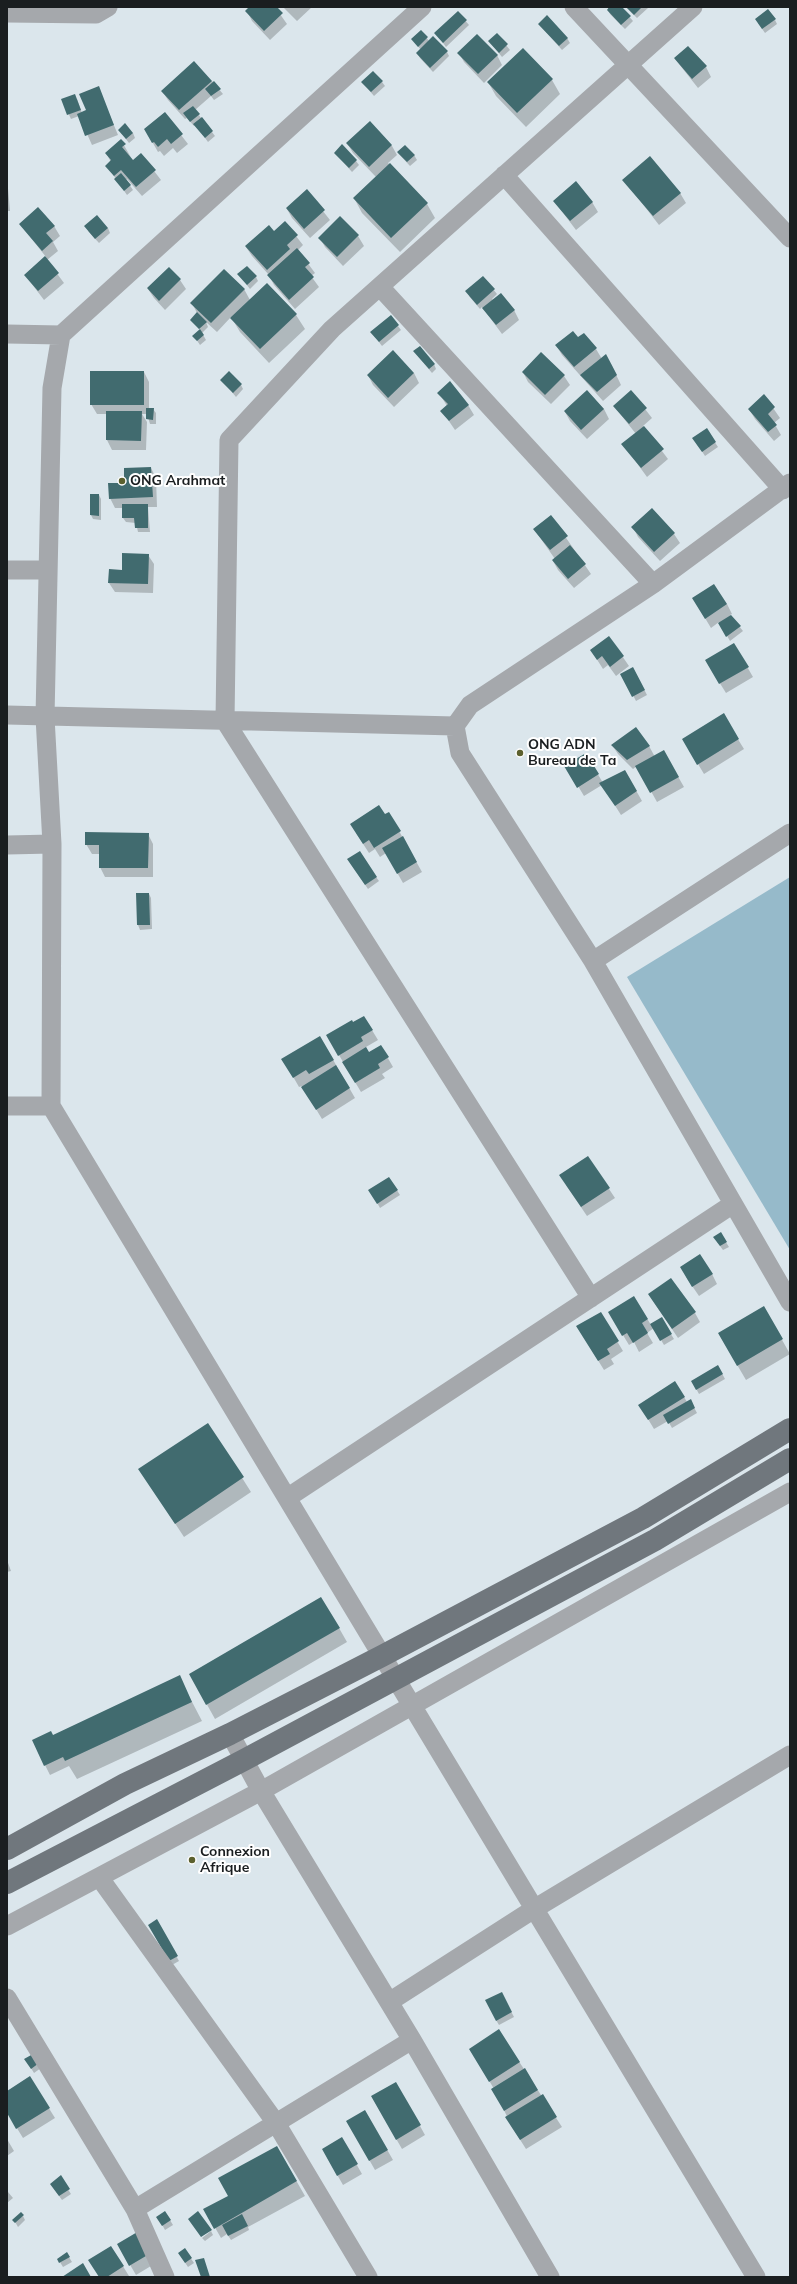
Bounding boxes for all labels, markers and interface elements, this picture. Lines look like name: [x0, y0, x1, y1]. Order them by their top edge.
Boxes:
place label: ONG Arahmat: [130, 473, 225, 489]
marker: ONG Arahmat: [117, 476, 127, 486]
place label: ONG ADN Bureau de Ta: [528, 737, 616, 770]
marker: ONG ADN Bureau de Ta: [515, 748, 525, 758]
place label: Connexion Afrique: [200, 1844, 270, 1876]
marker: Connexion Afrique: [187, 1855, 197, 1865]

